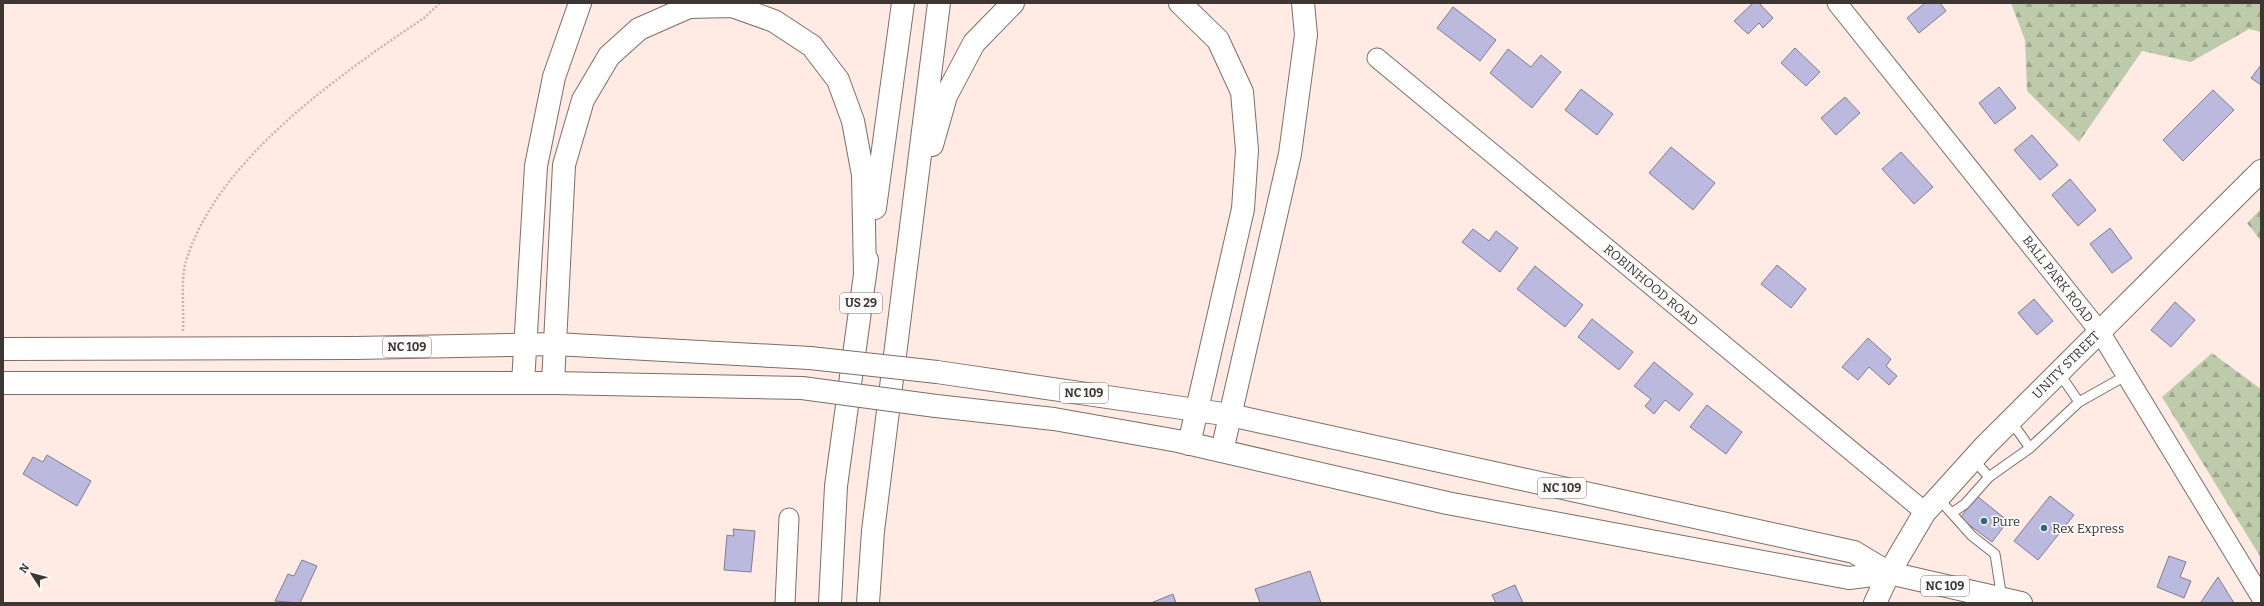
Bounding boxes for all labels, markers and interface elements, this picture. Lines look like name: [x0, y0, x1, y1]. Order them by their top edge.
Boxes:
street label: BALL PARK ROAD: [2020, 233, 2096, 325]
street label: ROBINHOOD ROAD: [1601, 241, 1701, 329]
road number: US 29: [840, 293, 882, 313]
street label: UNITY STREET: [2029, 328, 2103, 402]
road number: NC 109: [383, 337, 431, 357]
road number: NC 109: [1060, 383, 1108, 403]
road number: NC 109: [1538, 478, 1586, 498]
place label: Pure: [1992, 514, 2020, 529]
marker: Pure: [1979, 516, 1989, 526]
place label: Rex Express: [2052, 521, 2124, 536]
marker: Rex Express: [2039, 523, 2049, 533]
north arrow: [12, 554, 52, 594]
text: N: [17, 561, 32, 576]
road number: NC 109: [1921, 576, 1969, 596]

